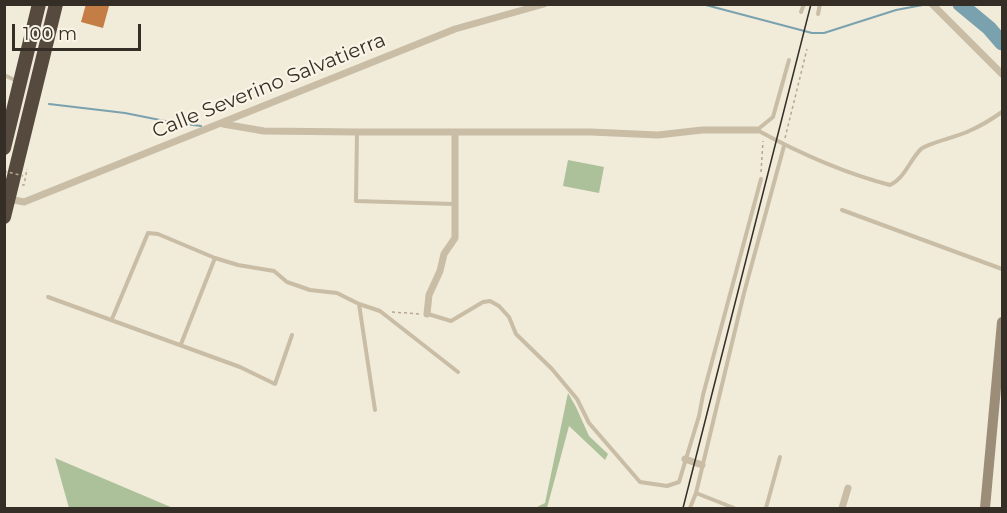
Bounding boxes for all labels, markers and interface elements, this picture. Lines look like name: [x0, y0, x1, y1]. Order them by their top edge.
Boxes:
scale bar: [15, 12, 144, 50]
text: 100 m: [23, 23, 77, 45]
street label: Calle Severino Salvatierra: [149, 28, 389, 144]

